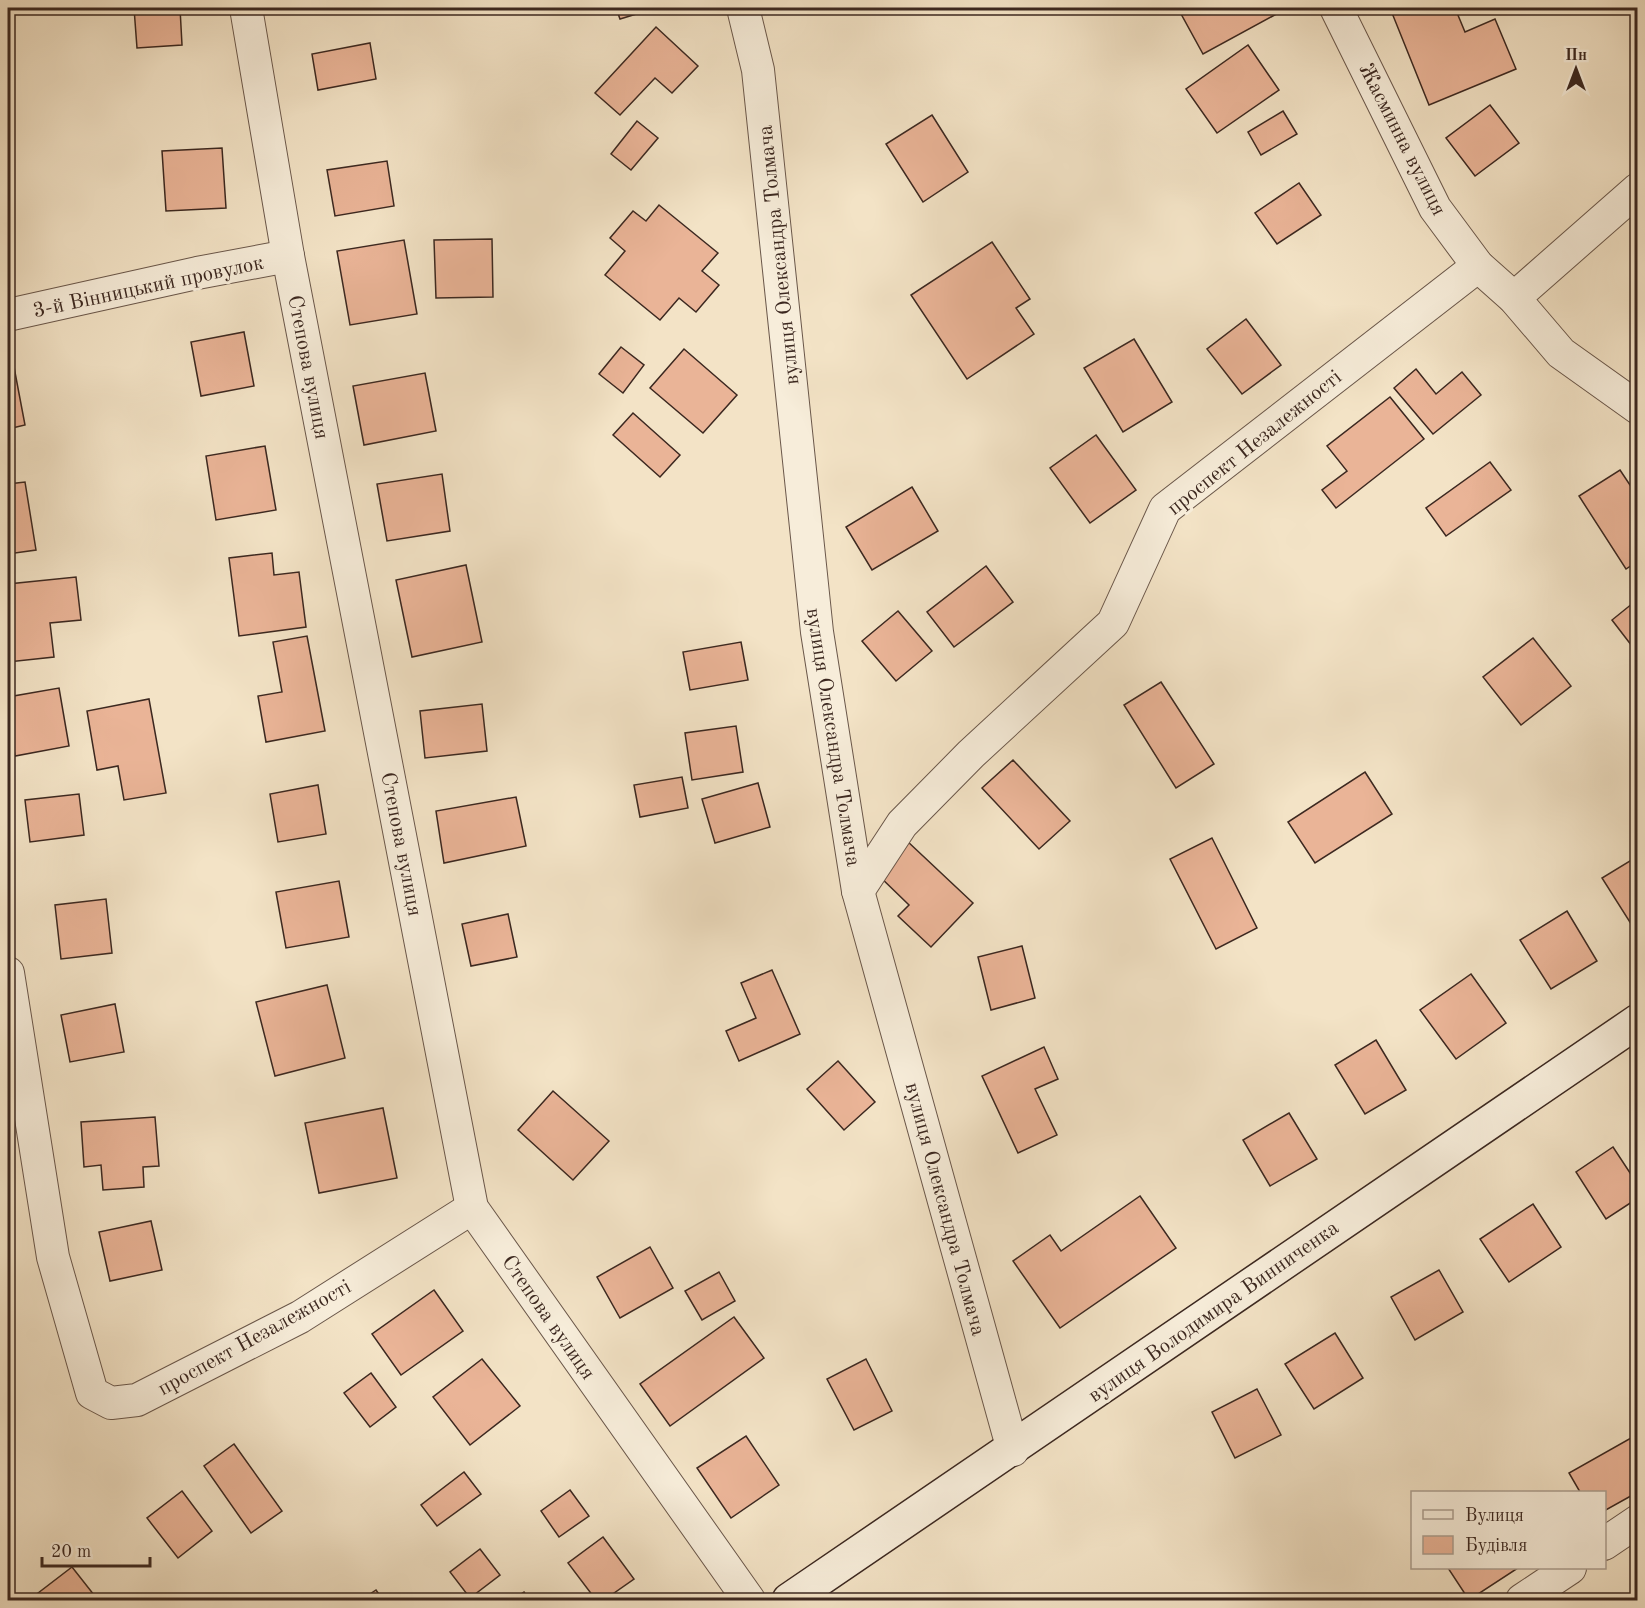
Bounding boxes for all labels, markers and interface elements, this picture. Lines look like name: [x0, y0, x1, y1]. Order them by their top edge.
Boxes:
north arrow: [1546, 39, 1606, 99]
text: Пн: [1565, 48, 1587, 64]
street label: Жасминна вулиця: [1354, 60, 1449, 219]
street label: вулиця Олександра Толмача: [755, 124, 804, 386]
street label: 3-й Вінницький провулок: [31, 253, 266, 322]
street label: Степова вулиця: [283, 294, 332, 441]
street label: проспект Незалежності: [1164, 367, 1346, 520]
street label: вулиця Олександра Толмача: [802, 607, 863, 868]
street label: Степова вулиця: [376, 771, 425, 918]
street label: вулиця Олександра Толмача: [901, 1080, 989, 1338]
street label: вулиця Володимира Винниченка: [1085, 1217, 1343, 1407]
street label: Степова вулиця: [497, 1252, 598, 1384]
street label: проспект Незалежності: [155, 1276, 355, 1400]
legend: [1411, 1491, 1606, 1569]
text: Вулиця: [1465, 1507, 1524, 1525]
scale bar: [42, 1530, 150, 1568]
text: Будівля: [1465, 1537, 1527, 1555]
text: 20 m: [51, 1543, 91, 1561]

